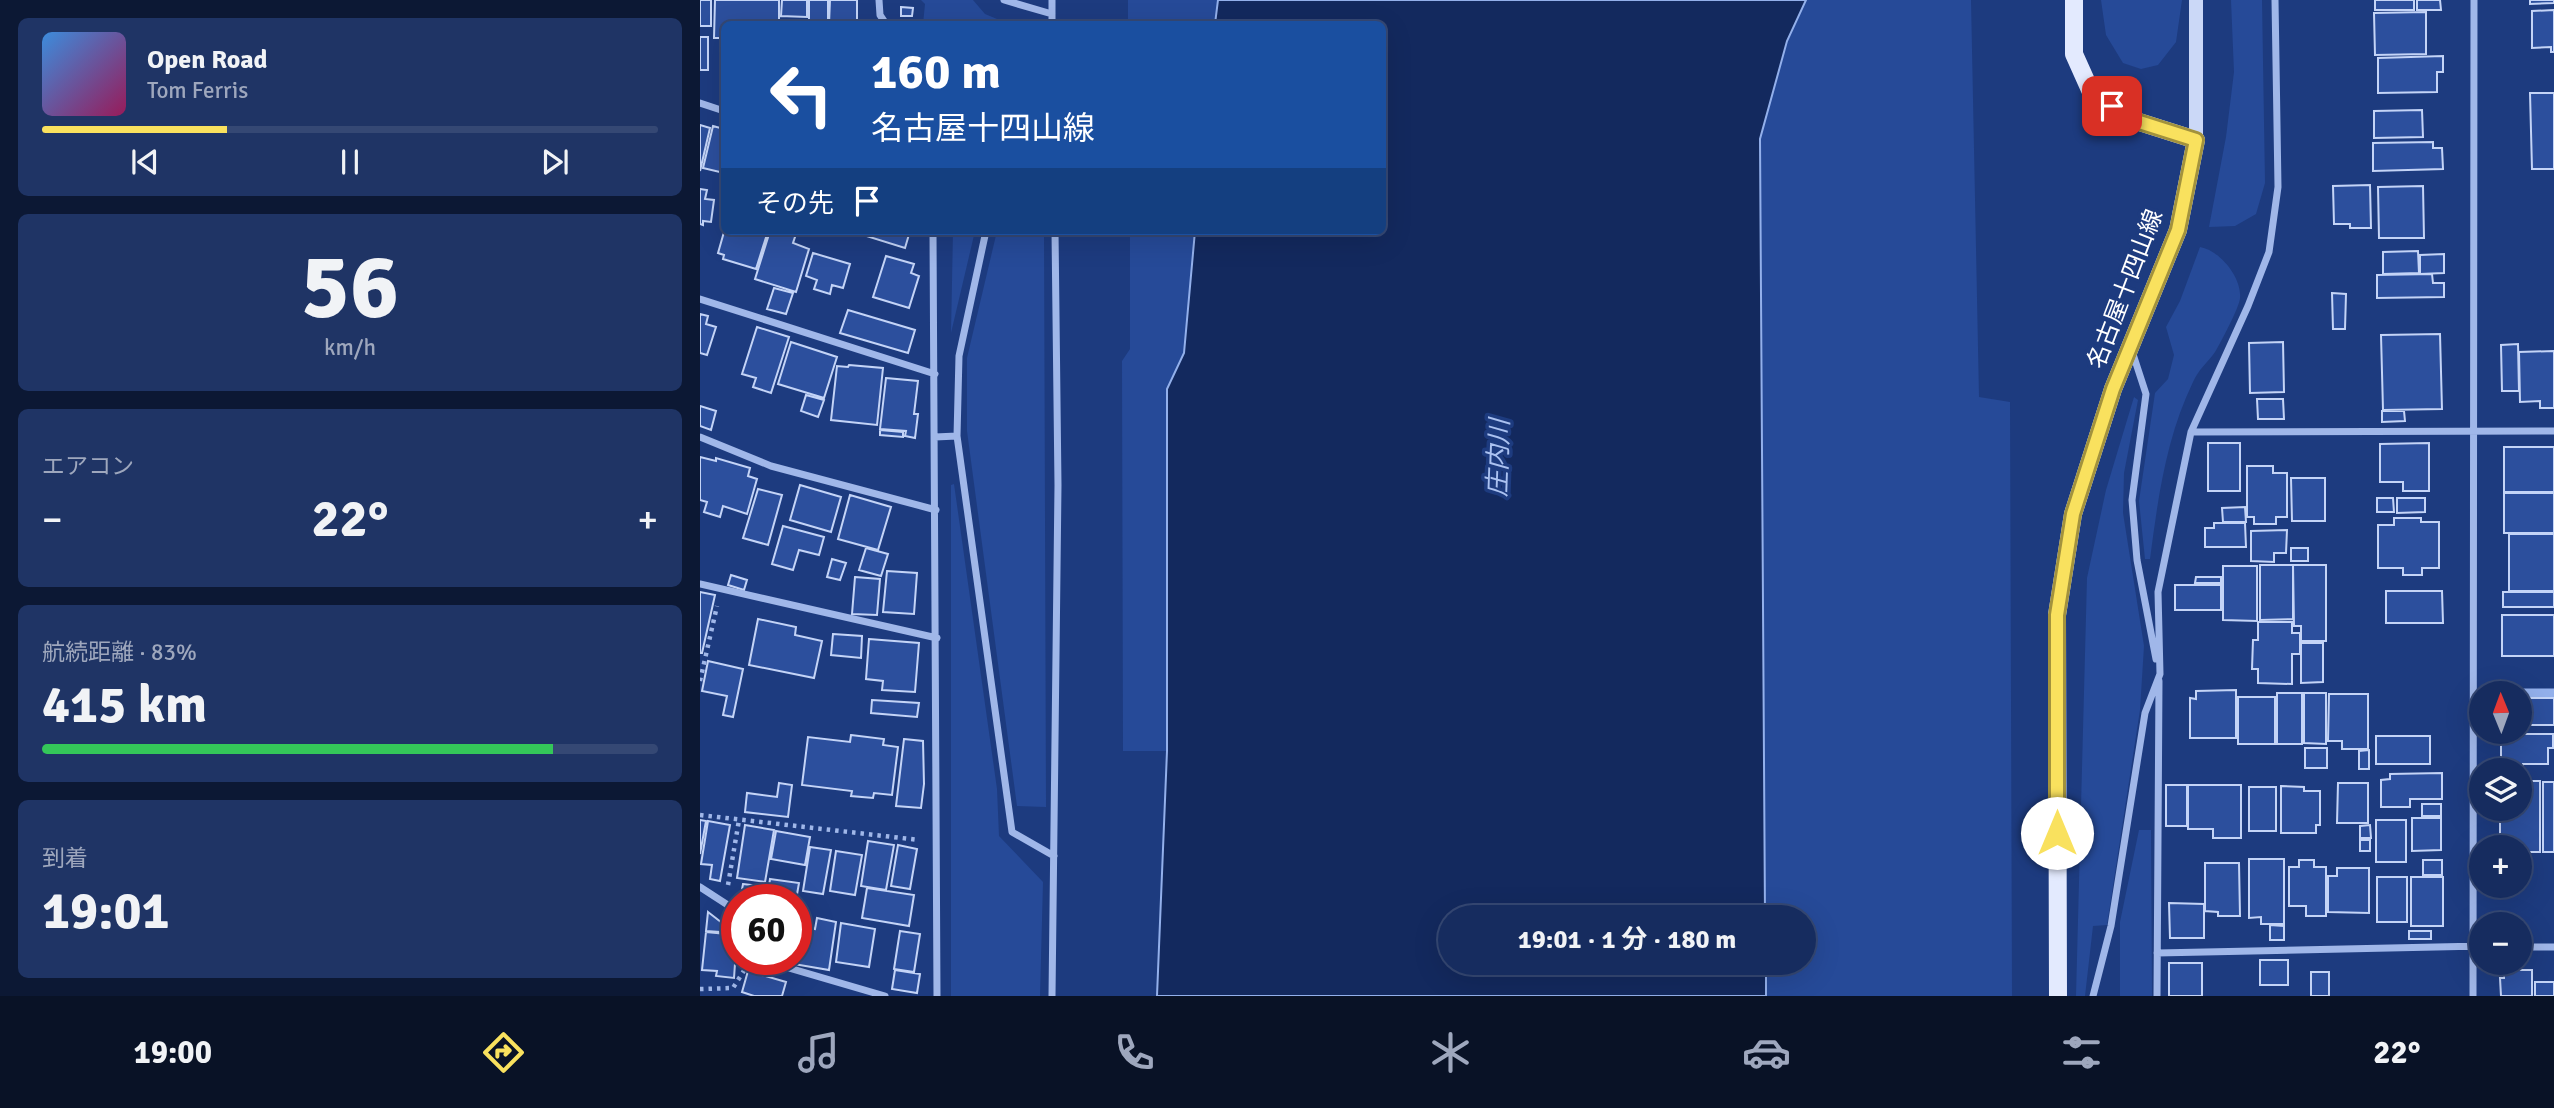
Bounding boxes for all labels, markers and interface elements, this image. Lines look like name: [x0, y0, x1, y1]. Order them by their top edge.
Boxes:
text: 160 m: [871, 42, 1001, 102]
text: Open Road: [147, 44, 268, 76]
icon: left: [756, 49, 847, 140]
text: Tom Ferris: [147, 76, 248, 105]
pin: [2082, 76, 2142, 136]
icon: arrive: [2093, 87, 2131, 125]
text: 名古屋十四山線: [871, 109, 1095, 148]
icon: previous: [126, 143, 164, 181]
icon: pause: [331, 143, 369, 181]
icon: next: [536, 143, 574, 181]
icon: arrive: [848, 182, 886, 220]
text: その先: [756, 188, 834, 220]
street label: 名古屋十四山線: [2081, 205, 2169, 373]
text: 56: [301, 231, 399, 344]
text: km/h: [324, 333, 376, 362]
water label: 庄内川: [1482, 416, 1516, 498]
text: エアコン: [42, 452, 134, 481]
text: 22°: [312, 487, 388, 551]
text: −: [42, 496, 63, 543]
text: +: [637, 496, 658, 543]
text: 航続距離 · 83%: [42, 638, 197, 667]
text: 415 km: [42, 673, 207, 737]
north arrow: [2469, 681, 2532, 744]
map controls: [2469, 681, 2532, 975]
button: layers: [2469, 758, 2532, 821]
position arrow: [2020, 796, 2094, 870]
button: +: [2469, 835, 2532, 898]
text: 到着: [42, 844, 88, 873]
text: 19:01: [42, 879, 170, 943]
speed limit sign: 60: [721, 884, 812, 975]
button: −: [2469, 912, 2532, 975]
text: 19:01 · 1 分 · 180 m: [1518, 924, 1736, 956]
icon: directions: [479, 1028, 528, 1077]
icon: music: [794, 1028, 843, 1077]
icon: phone: [1110, 1028, 1159, 1077]
icon: climate: [1426, 1028, 1475, 1077]
icon: car: [1742, 1028, 1791, 1077]
icon: filters: [2057, 1028, 2106, 1077]
text: 19:00: [133, 1033, 212, 1072]
text: 22°: [2373, 1033, 2421, 1072]

